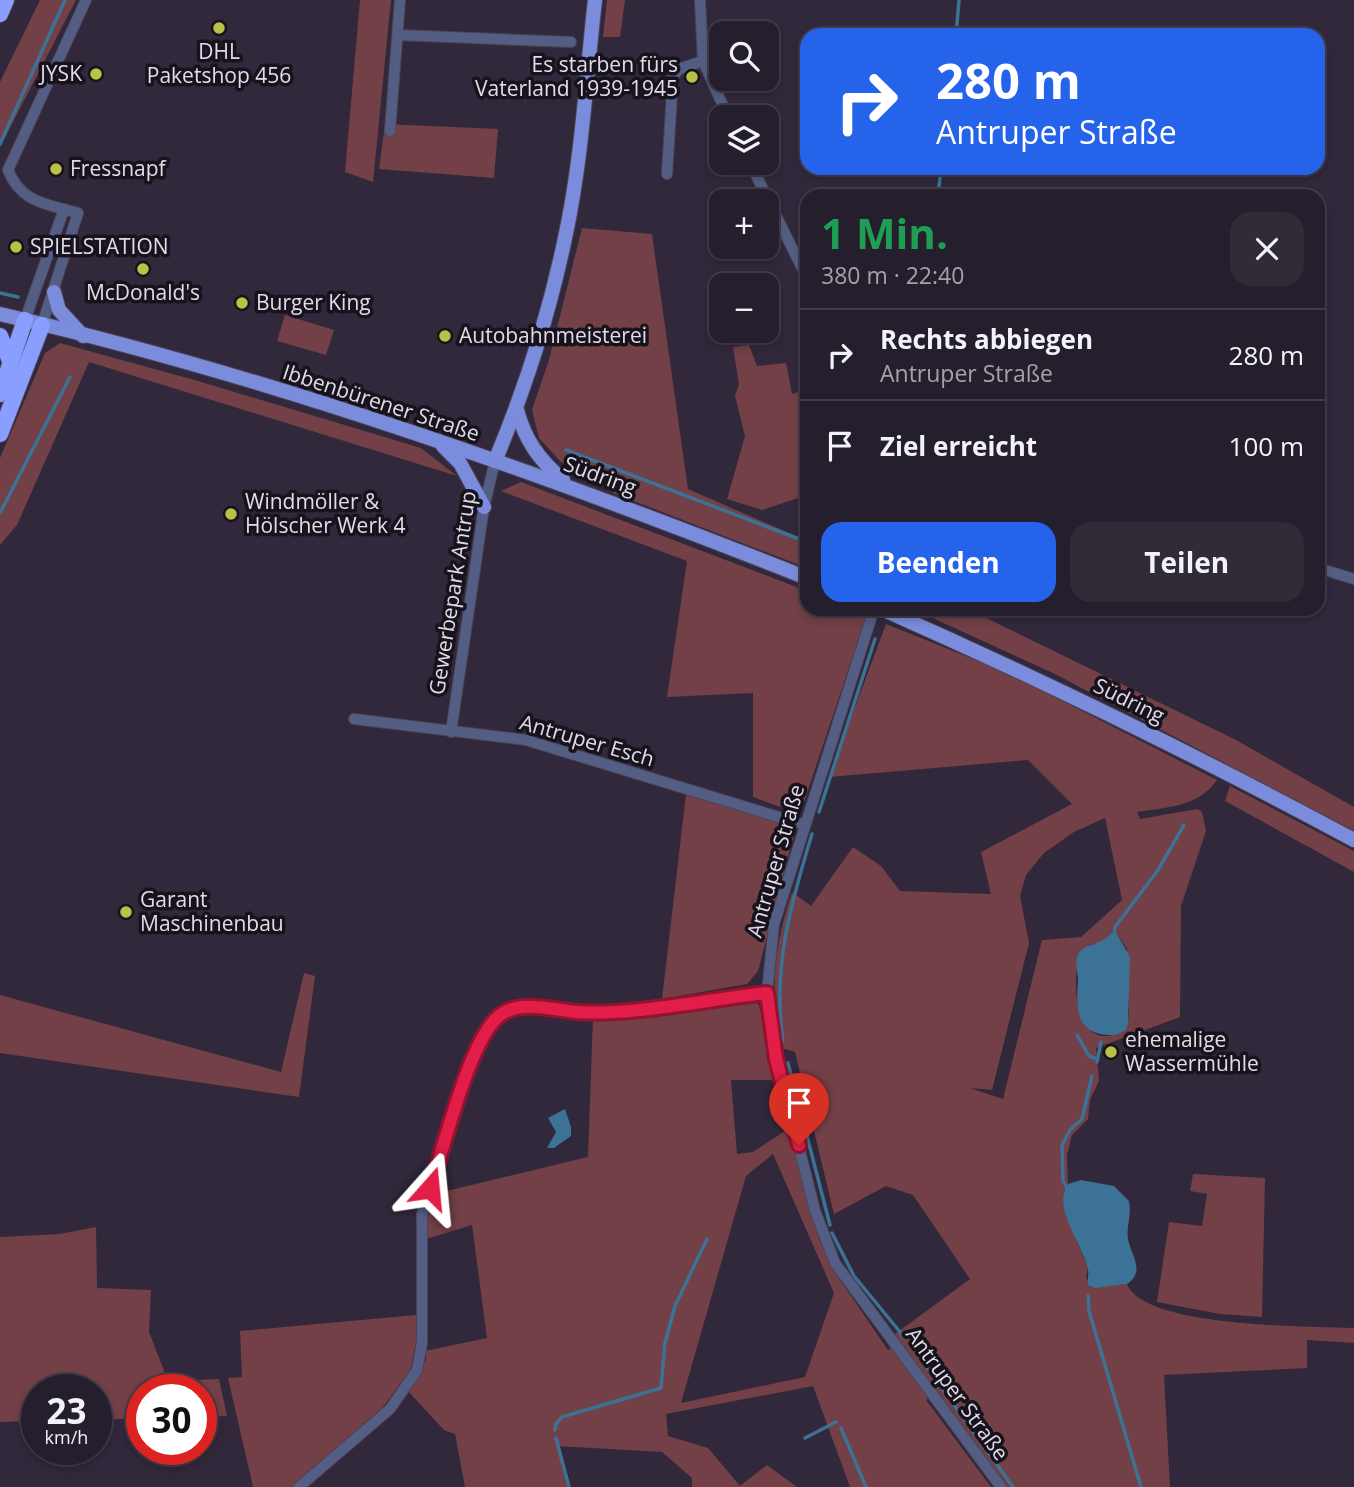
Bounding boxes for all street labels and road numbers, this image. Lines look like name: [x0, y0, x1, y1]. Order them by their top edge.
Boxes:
street label: Ibbenbürener Straße: [279, 357, 483, 447]
street label: Südring: [560, 449, 641, 501]
street label: Gewerbepark Antrup: [422, 489, 482, 697]
street label: Südring: [1089, 671, 1169, 729]
street label: Antruper Esch: [517, 708, 658, 773]
street label: Antruper Straße: [740, 781, 810, 940]
street label: Antruper Straße: [900, 1321, 1016, 1466]

